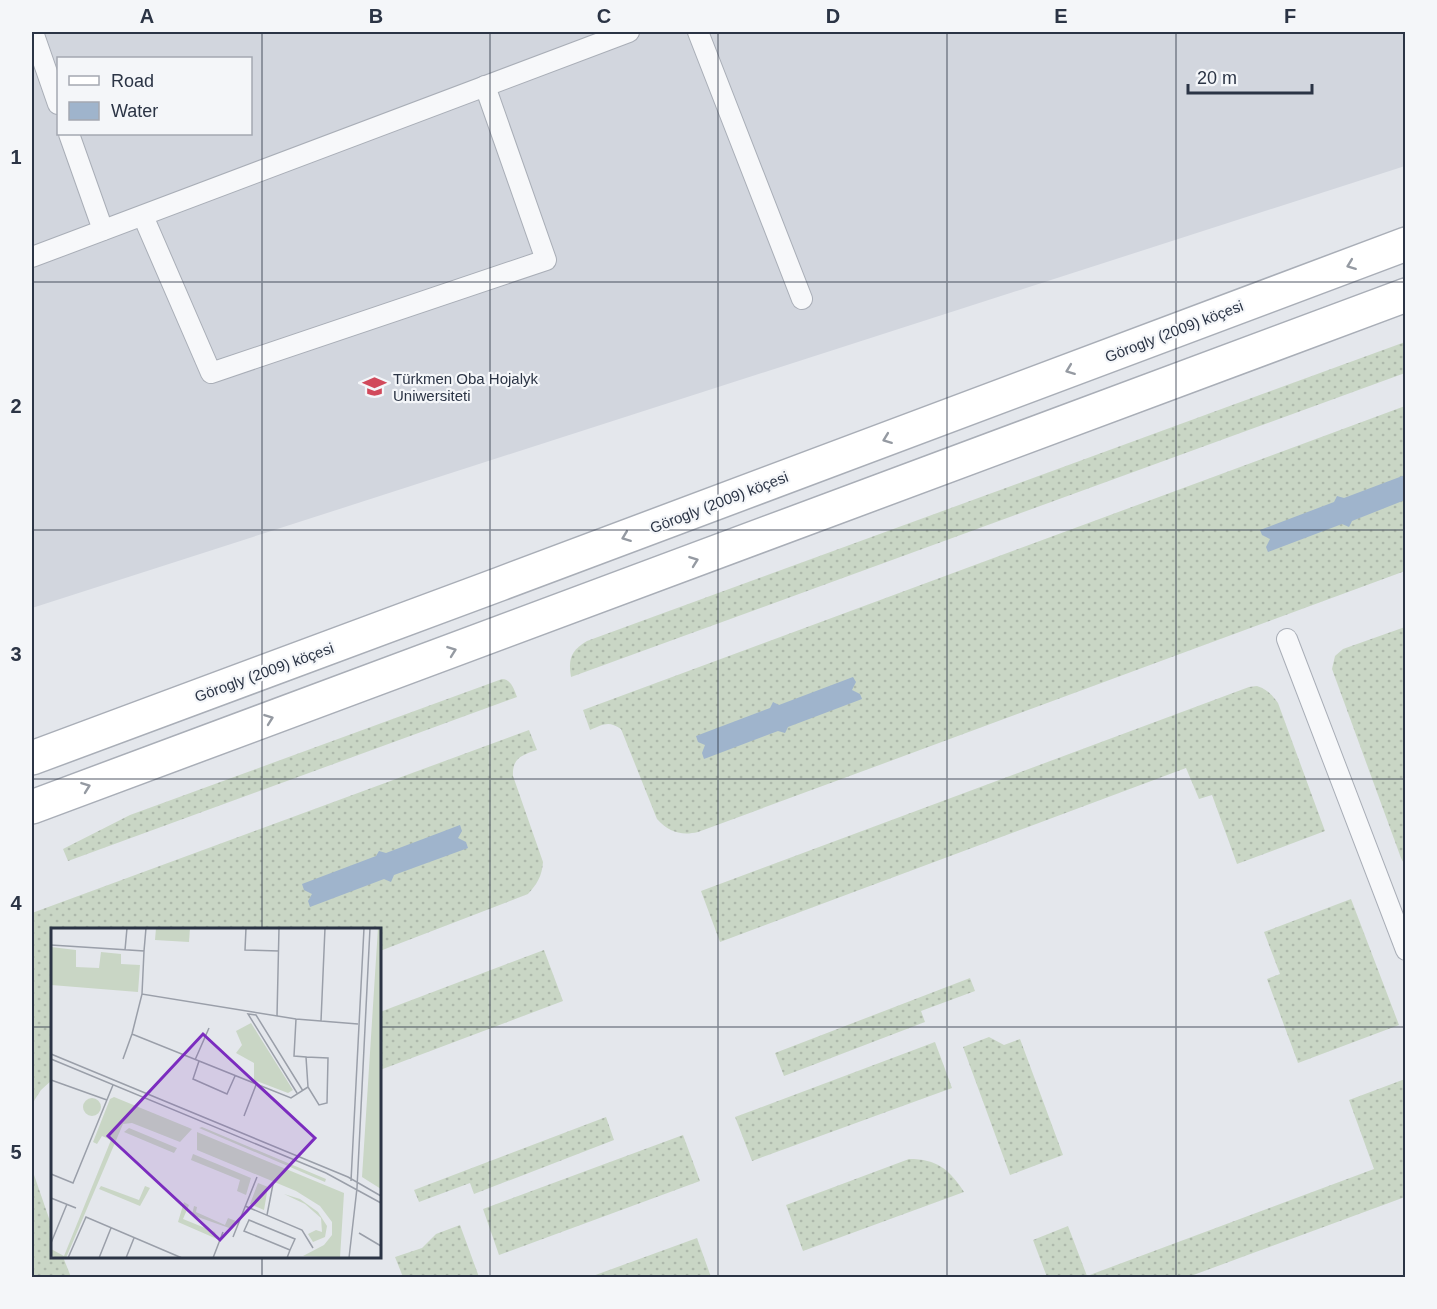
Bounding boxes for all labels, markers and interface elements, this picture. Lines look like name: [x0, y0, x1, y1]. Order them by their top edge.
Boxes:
text: A: [140, 5, 154, 27]
text: B: [369, 5, 383, 27]
text: C: [597, 5, 611, 27]
text: D: [826, 5, 840, 27]
text: E: [1054, 5, 1068, 27]
text: F: [1284, 5, 1296, 27]
legend: [57, 57, 252, 135]
scale bar: [1188, 57, 1312, 95]
text: 20 m: [1197, 68, 1237, 88]
text: Road: [111, 71, 154, 91]
text: Water: [111, 101, 158, 121]
text: 1: [10, 146, 22, 168]
one-way arrow: [1346, 257, 1357, 270]
street label: Görogly (2009) köçesi: [1102, 297, 1246, 365]
one-way arrow: [1065, 363, 1076, 376]
place label: Türkmen Oba Hojalyk Uniwersiteti: [393, 370, 539, 404]
school or university icon: Türkmen Oba Hojalyk Uniwersiteti: [362, 374, 388, 400]
text: 2: [10, 395, 22, 417]
one-way arrow: [883, 432, 894, 444]
street label: Görogly (2009) köçesi: [647, 468, 791, 536]
one-way arrow: [621, 530, 632, 542]
one-way arrow: [688, 555, 698, 568]
street label: Görogly (2009) köçesi: [192, 639, 336, 705]
text: 3: [10, 643, 22, 665]
one-way arrow: [446, 645, 457, 658]
one-way arrow: [263, 713, 274, 726]
one-way arrow: [80, 781, 91, 794]
text: 4: [10, 892, 22, 914]
inset map: [51, 928, 381, 1258]
text: 5: [10, 1141, 22, 1163]

